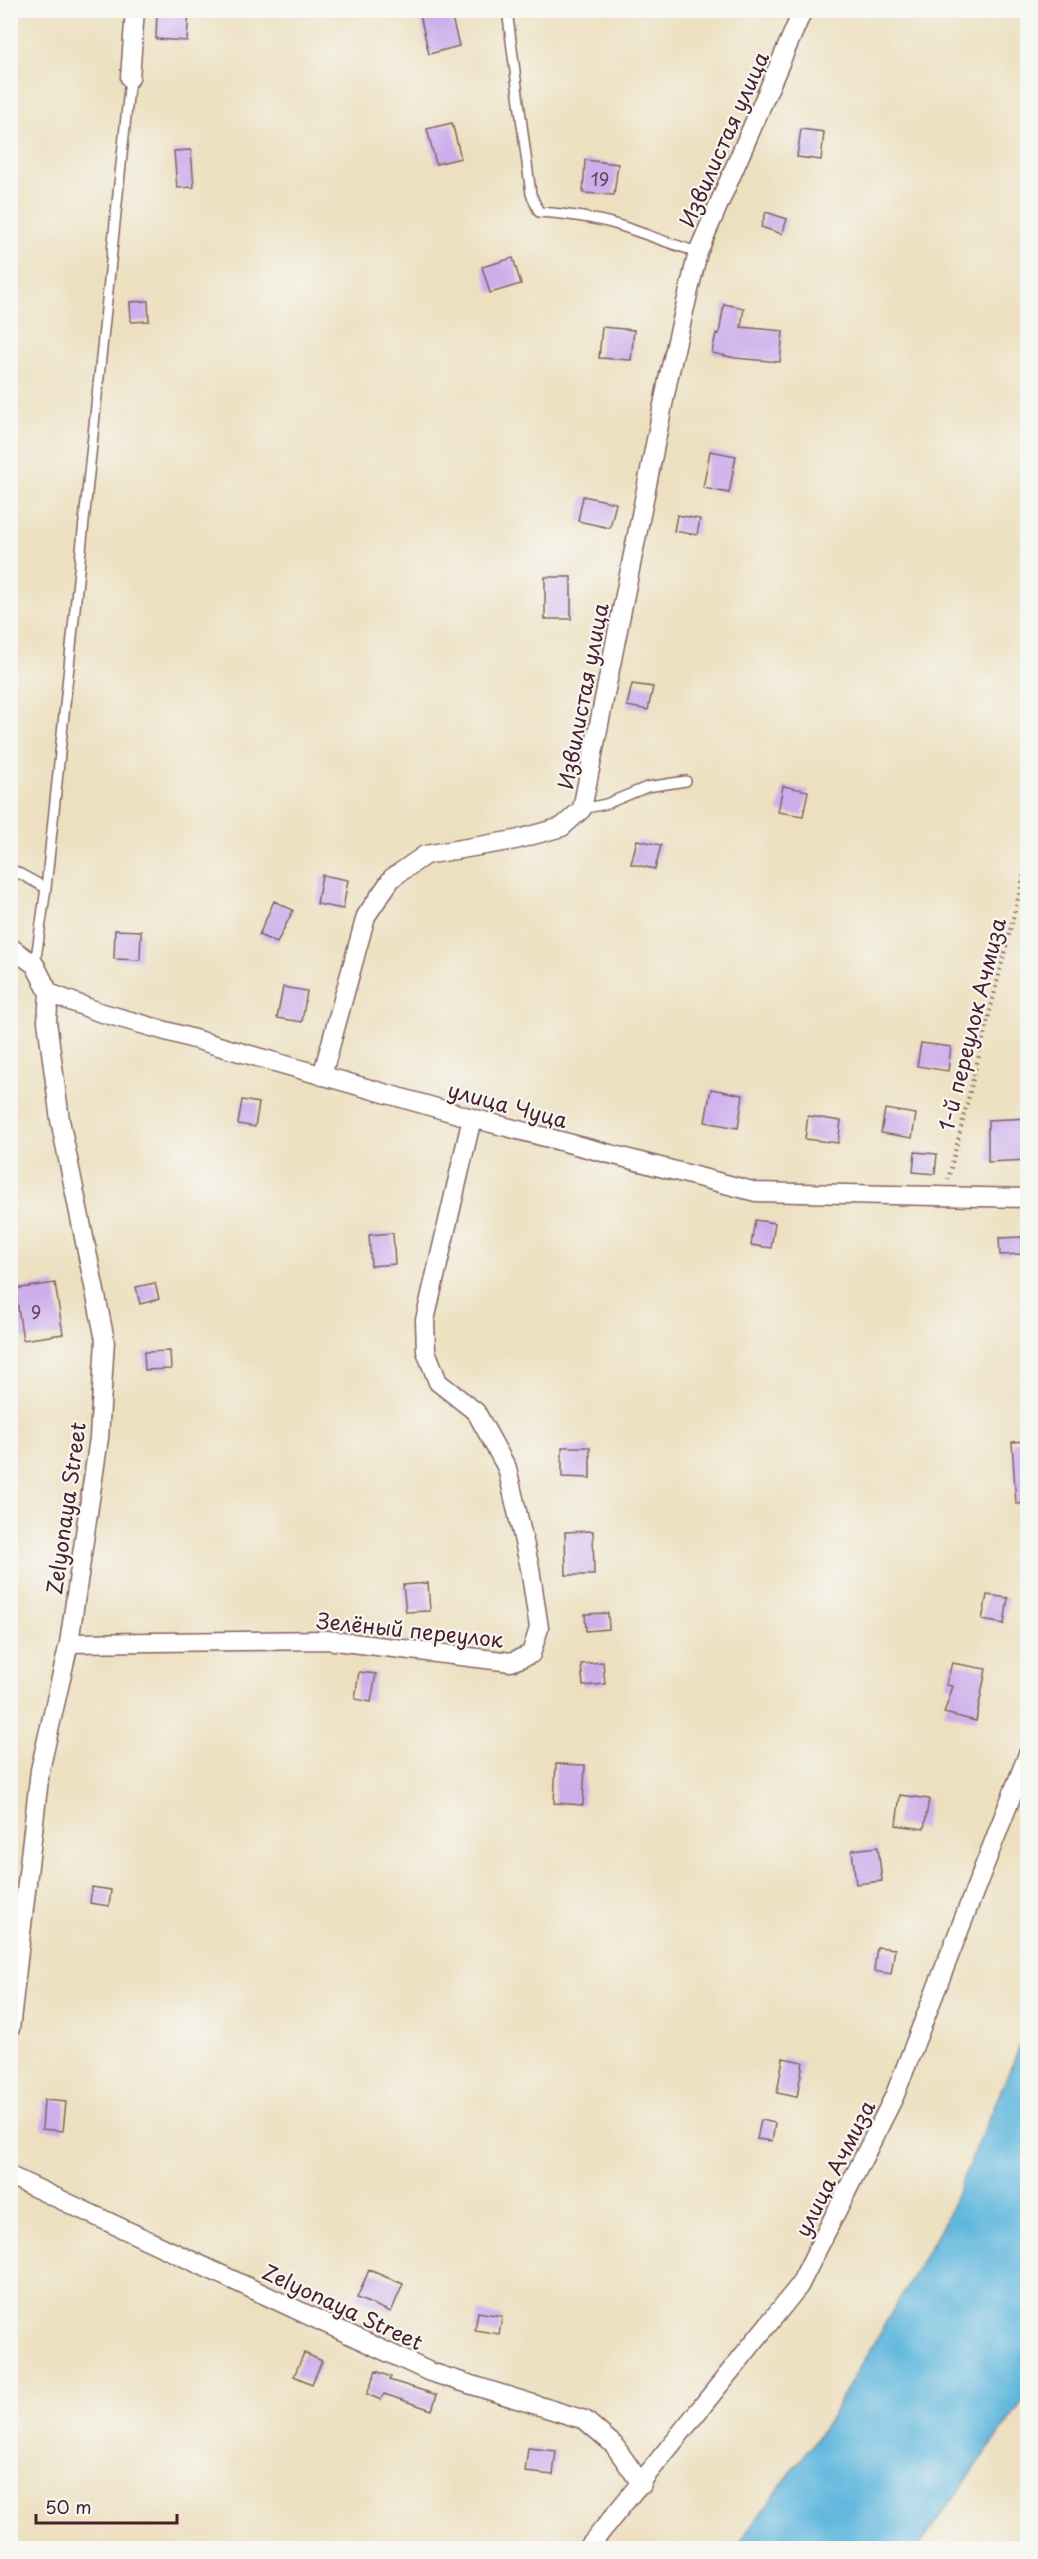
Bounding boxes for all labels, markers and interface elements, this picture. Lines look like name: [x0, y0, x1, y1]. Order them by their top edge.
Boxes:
street label: Извилистая улица: [670, 45, 776, 232]
house number: 19: [591, 165, 609, 192]
street label: Извилистая улица: [548, 599, 616, 792]
street label: 1-й переулок Ачмиза: [929, 913, 1013, 1134]
street label: улица Чуца: [445, 1073, 572, 1135]
house number: 9: [31, 1298, 41, 1325]
street label: Zelyonaya Street: [37, 1420, 93, 1596]
street label: Зелёный переулок: [315, 1603, 506, 1655]
street label: улица Ачмиза: [786, 2093, 883, 2242]
street label: Zelyonaya Street: [257, 2255, 429, 2357]
scale bar: [36, 2487, 177, 2525]
text: 50 m: [45, 2493, 92, 2520]

